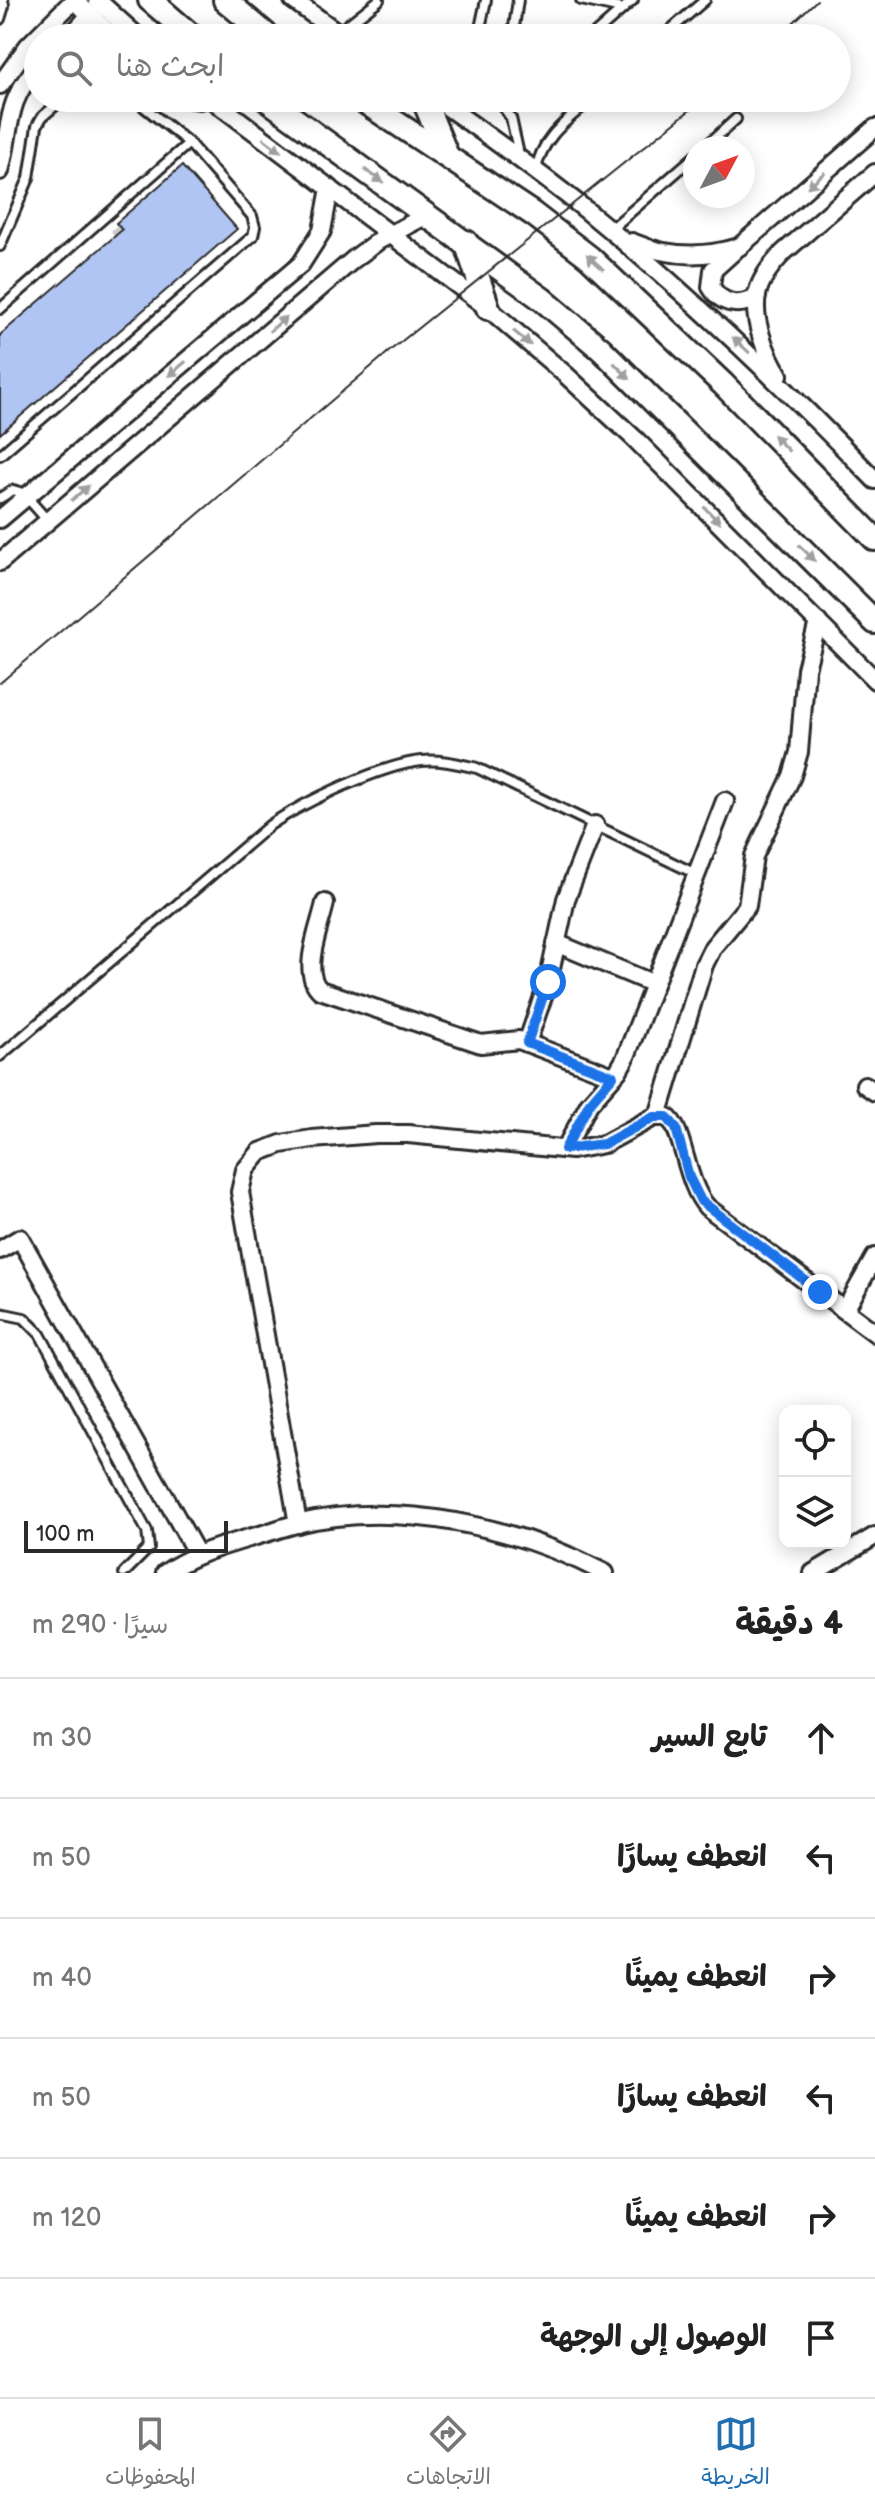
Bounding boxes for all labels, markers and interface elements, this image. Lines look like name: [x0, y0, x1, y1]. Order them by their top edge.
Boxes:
search box: [24, 24, 851, 112]
icon: search: [52, 46, 96, 90]
text: ابحث هنا: [116, 49, 224, 85]
one-way arrow: [262, 136, 282, 152]
north arrow: [683, 136, 755, 208]
one-way arrow: [364, 168, 385, 183]
one-way arrow: [807, 170, 826, 188]
one-way arrow: [586, 254, 605, 272]
one-way arrow: [268, 316, 288, 333]
one-way arrow: [512, 329, 532, 346]
one-way arrow: [731, 337, 750, 355]
one-way arrow: [168, 360, 188, 377]
one-way arrow: [612, 361, 631, 380]
one-way arrow: [773, 434, 791, 453]
one-way arrow: [70, 485, 90, 502]
one-way arrow: [702, 506, 721, 524]
one-way arrow: [797, 543, 816, 562]
route start: [530, 964, 566, 1000]
route end: [802, 1274, 838, 1310]
map controls: [779, 1405, 851, 1549]
button: locate: [779, 1405, 851, 1477]
button: layers: [779, 1477, 851, 1549]
scale bar: [24, 1517, 228, 1553]
text: 100 m: [36, 1521, 95, 1548]
text: 4 دقيقة: [735, 1603, 843, 1644]
text: سيرًا · 290 m: [32, 1610, 168, 1641]
icon: ahead: [799, 1716, 843, 1760]
text: تابع السير: [652, 1719, 767, 1755]
text: 30 m: [32, 1723, 92, 1754]
icon: left: [799, 1836, 843, 1880]
text: انعطف يسارًا: [617, 1839, 767, 1875]
text: 50 m: [32, 1843, 91, 1874]
icon: right: [799, 1956, 843, 2000]
text: انعطف يمينًا: [625, 1959, 767, 1995]
text: 40 m: [32, 1963, 92, 1994]
icon: left: [799, 2076, 843, 2120]
text: انعطف يسارًا: [617, 2079, 767, 2115]
text: 50 m: [32, 2083, 91, 2114]
icon: right: [799, 2196, 843, 2240]
text: انعطف يمينًا: [625, 2199, 767, 2235]
text: 120 m: [32, 2203, 101, 2234]
icon: arrive: [799, 2316, 843, 2360]
text: الوصول إلى الوجهة: [540, 2319, 767, 2355]
tab: المحفوظات: [105, 2412, 196, 2496]
tab: الاتجاهات: [406, 2412, 491, 2496]
tab: الخريطة: [701, 2412, 770, 2496]

